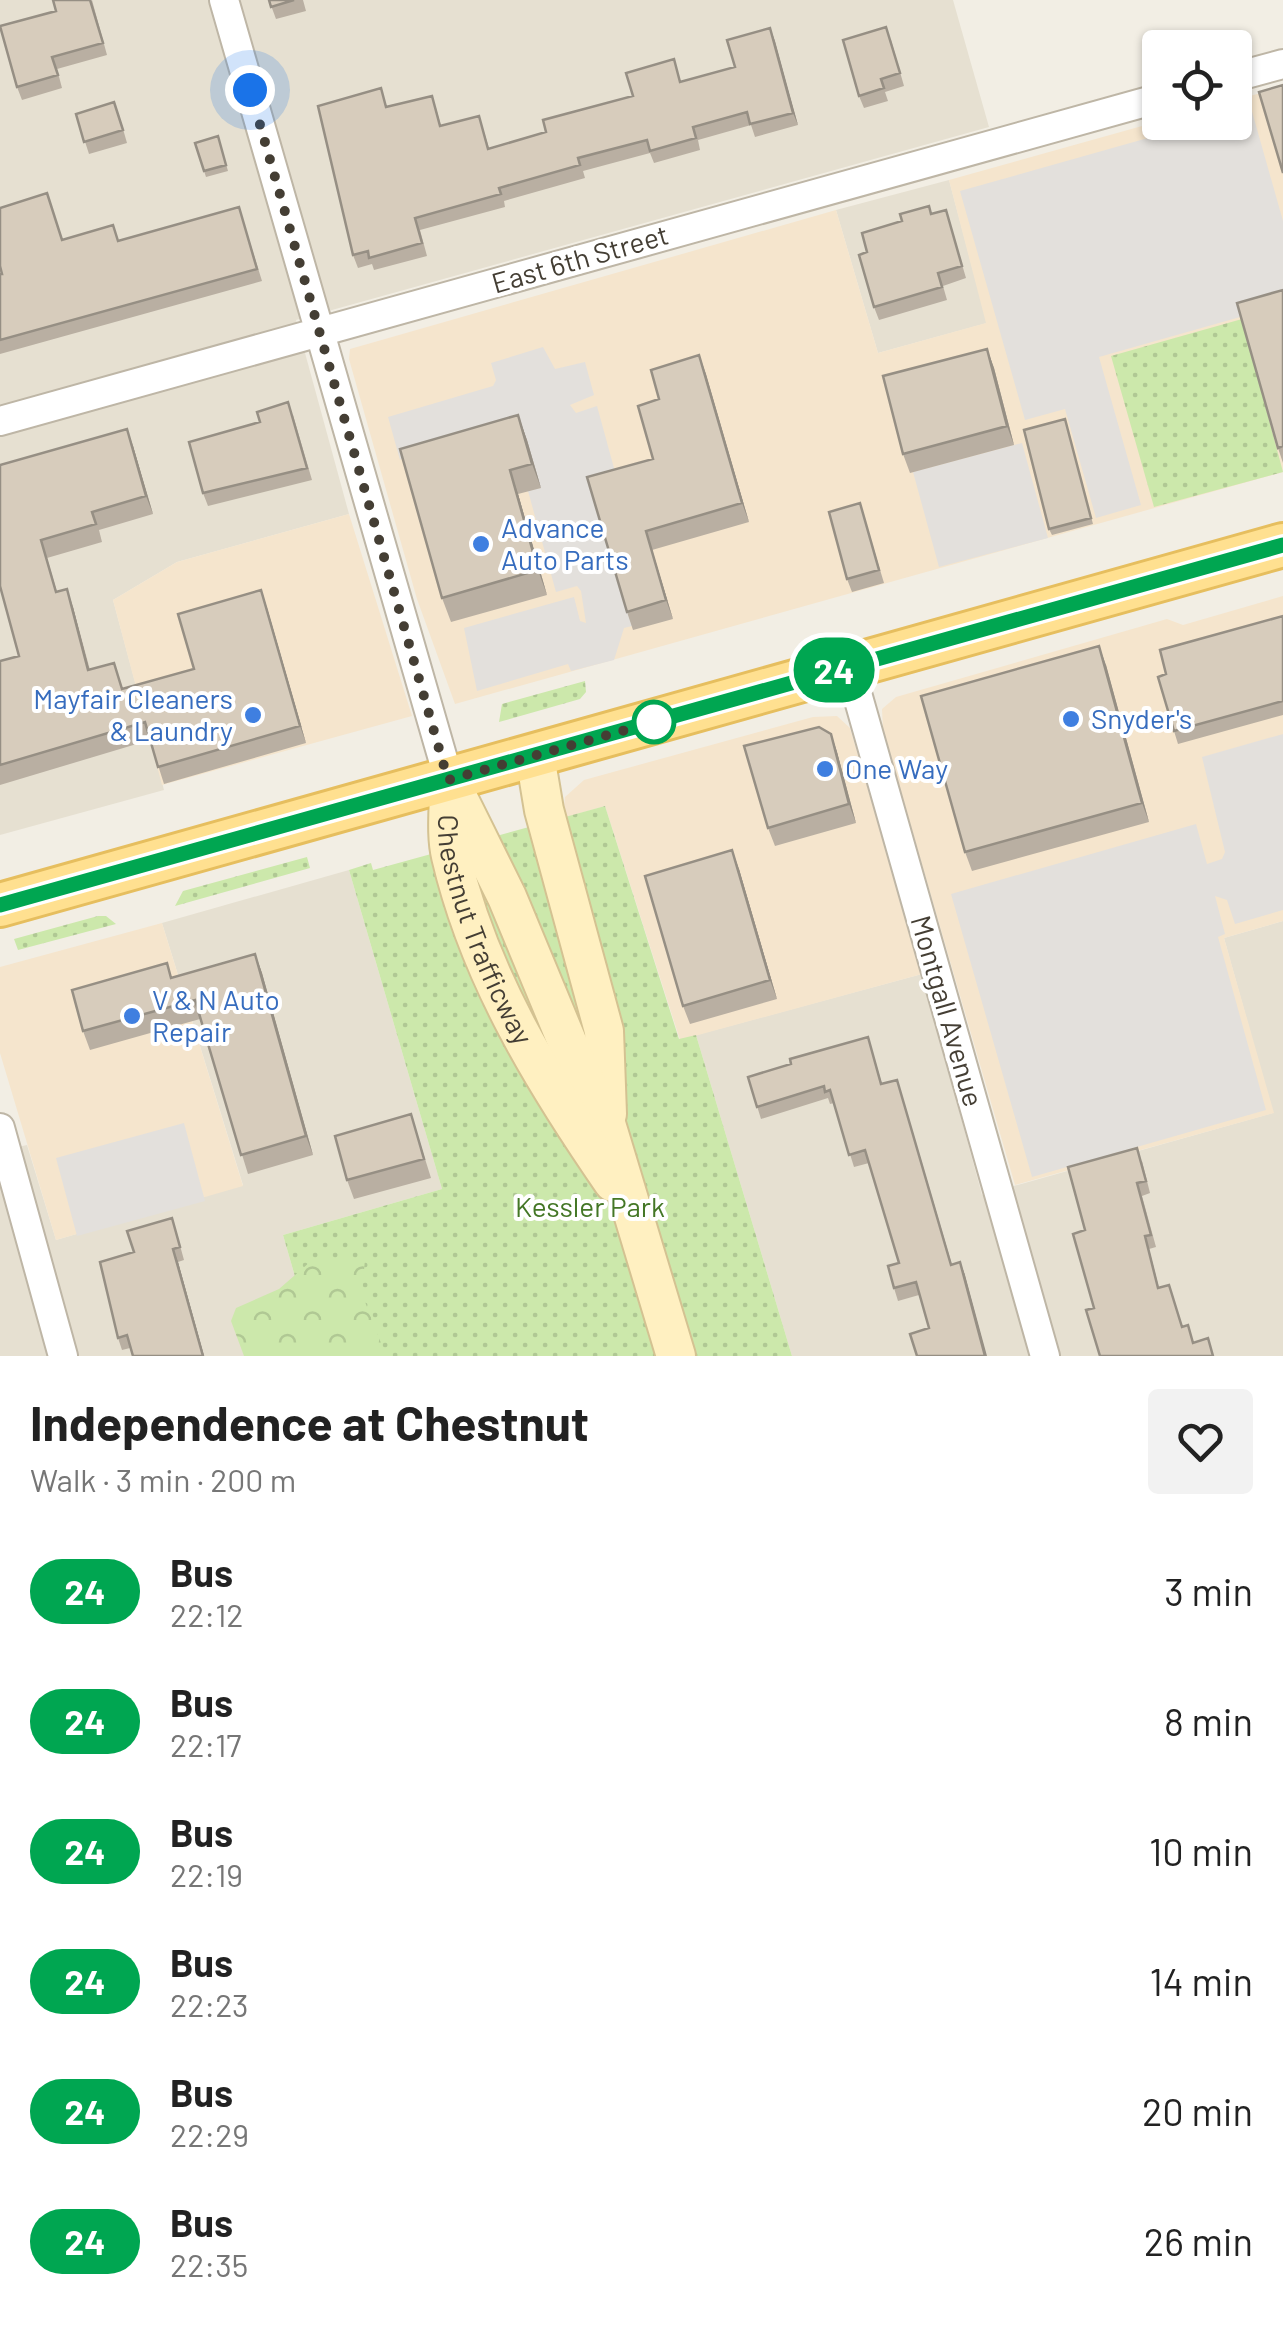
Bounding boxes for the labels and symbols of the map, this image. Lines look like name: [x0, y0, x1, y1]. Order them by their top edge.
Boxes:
your location: [225, 65, 275, 115]
street label: East 6th Street: [487, 217, 672, 299]
place label: Advance Auto Parts: [501, 510, 629, 576]
marker: Advance Auto Parts: [470, 533, 492, 555]
line badge: 24: [789, 638, 879, 702]
place label: Mayfair Cleaners & Laundry: [33, 681, 233, 747]
unlabelled marker: [633, 701, 675, 743]
place label: Snyder's: [1091, 701, 1192, 735]
marker: Mayfair Cleaners & Laundry: [242, 704, 264, 726]
marker: Snyder's: [1060, 708, 1082, 730]
place label: One Way: [845, 751, 948, 785]
marker: One Way: [814, 758, 836, 780]
street label: Chestnut Trafficway: [432, 815, 541, 1050]
street label: Montgall Avenue: [904, 911, 991, 1110]
place label: V & N Auto Repair: [152, 982, 280, 1048]
marker: V & N Auto Repair: [121, 1005, 143, 1027]
park label: Kessler Park: [515, 1189, 665, 1223]

